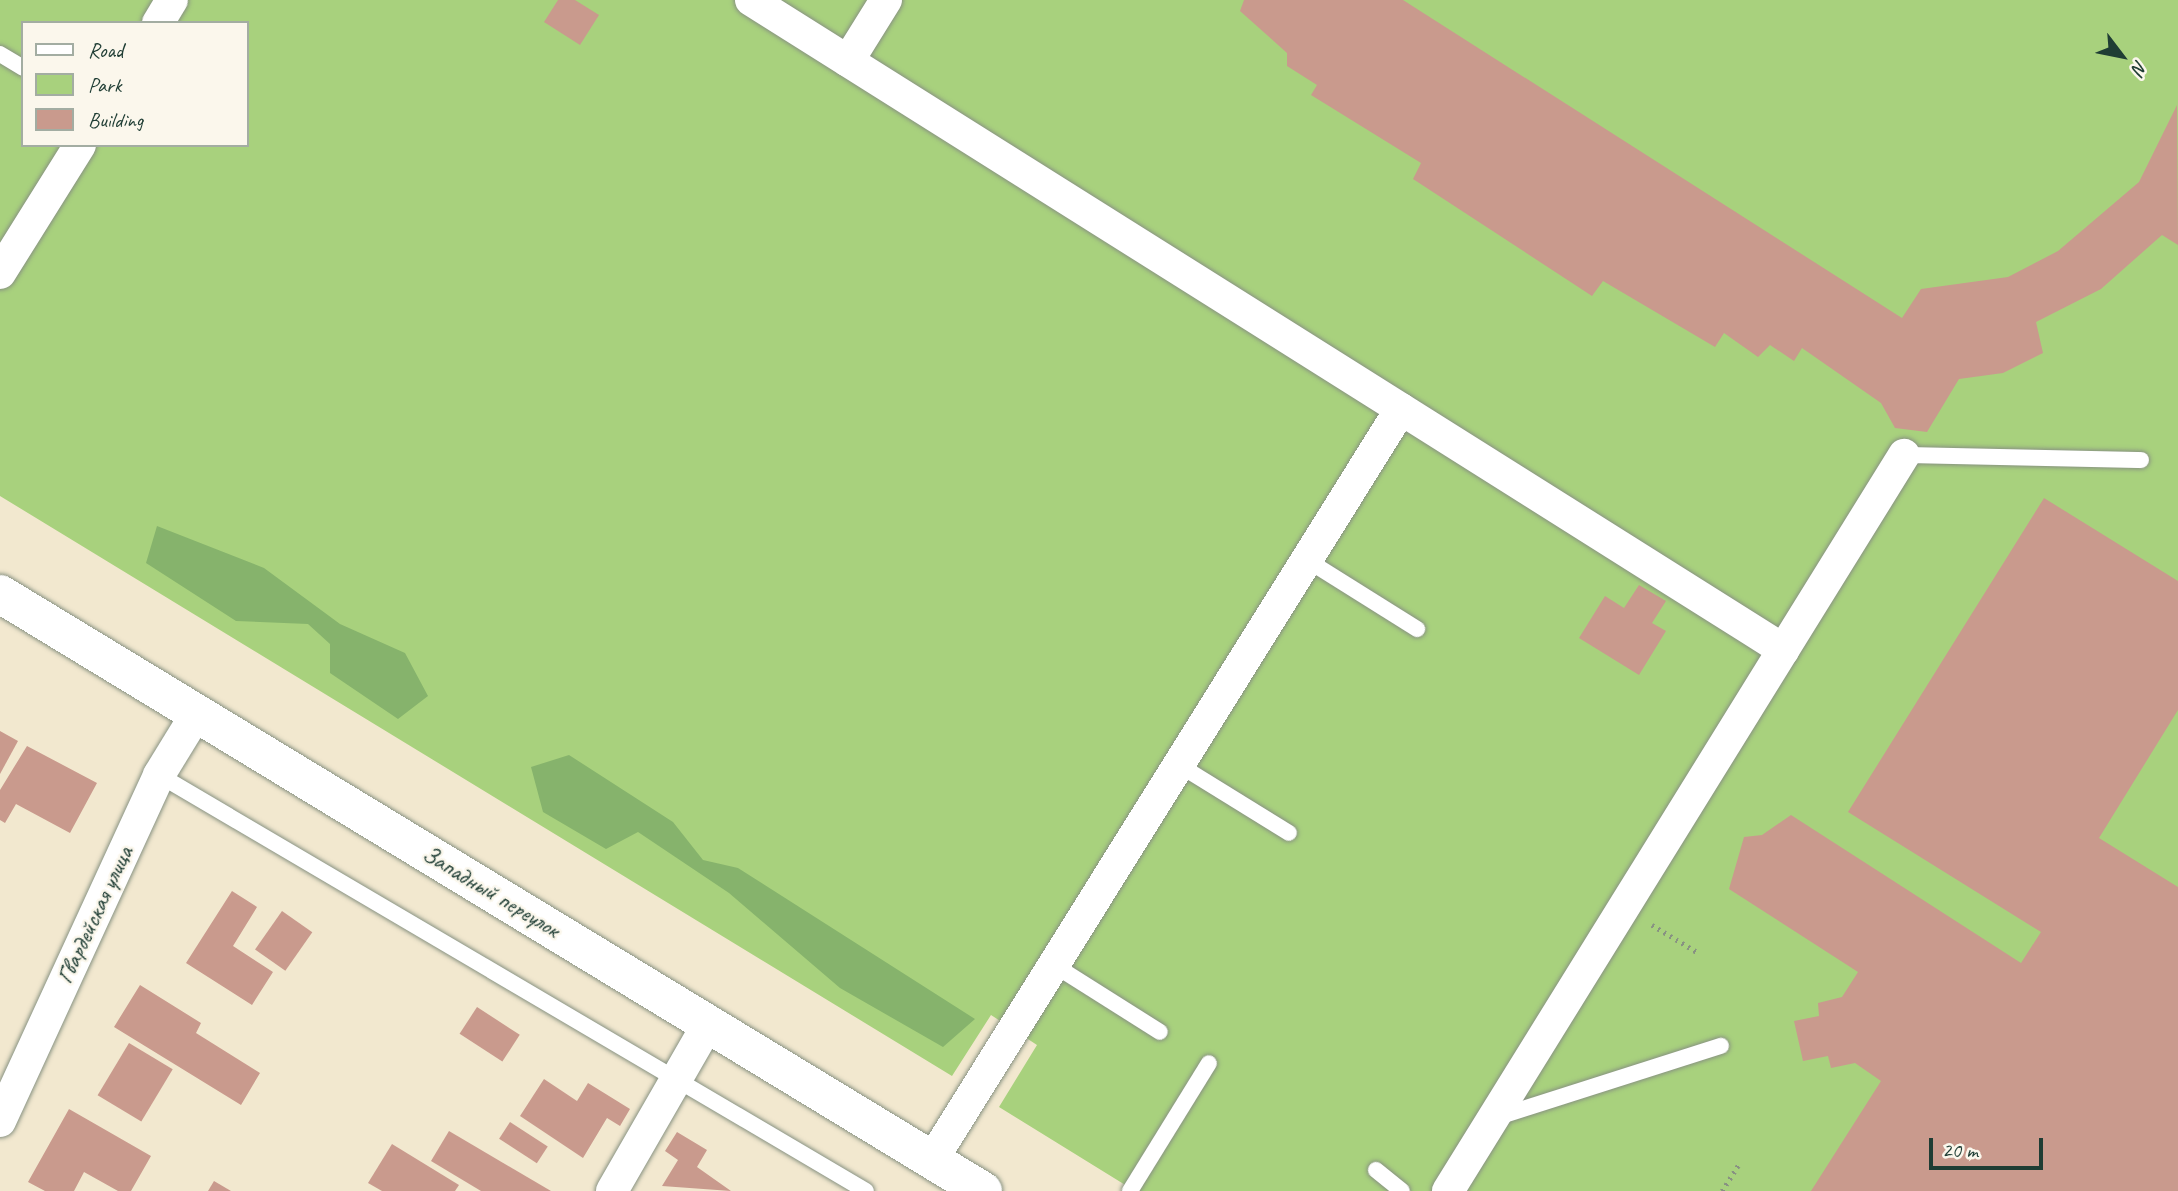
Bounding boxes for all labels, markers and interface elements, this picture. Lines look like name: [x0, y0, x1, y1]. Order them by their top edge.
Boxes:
legend: [21, 21, 248, 147]
north arrow: [2087, 21, 2157, 91]
text: Road: [88, 37, 123, 63]
text: N: [2127, 56, 2153, 78]
text: Park: [88, 72, 121, 98]
text: Building: [88, 107, 143, 133]
street label: Западный переулок: [417, 840, 565, 944]
street label: Гвардейская улица: [50, 841, 140, 989]
scale bar: [1933, 1124, 2047, 1168]
text: 20 m: [1942, 1137, 1978, 1163]

